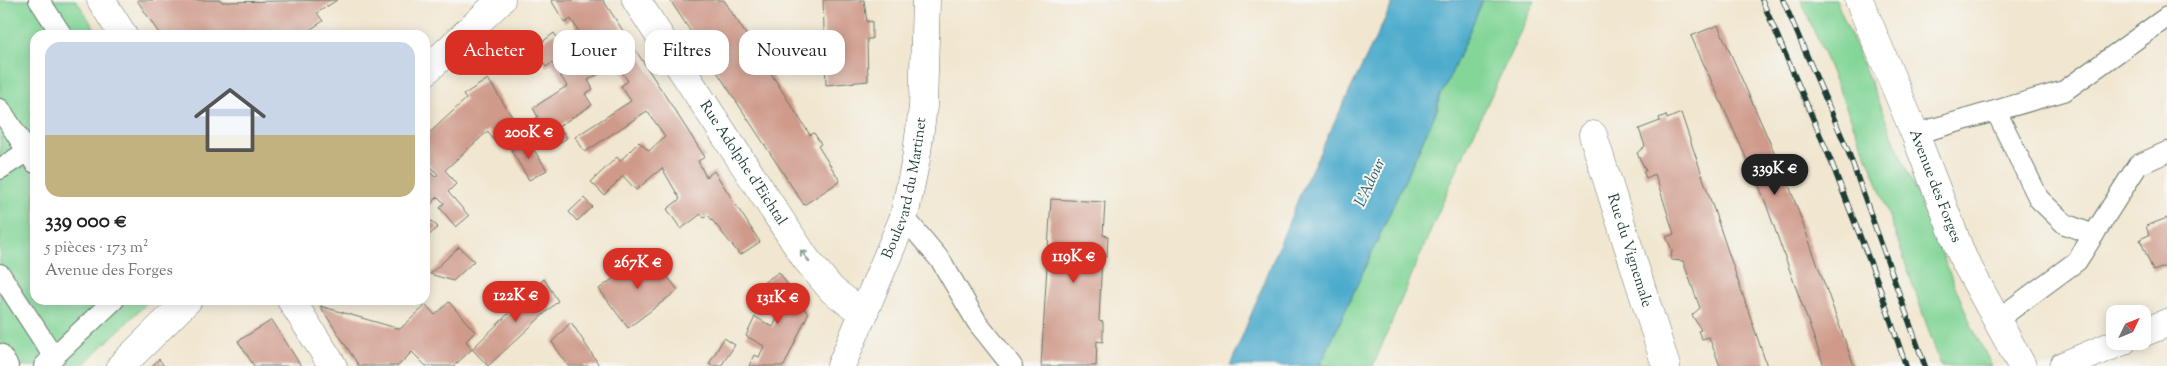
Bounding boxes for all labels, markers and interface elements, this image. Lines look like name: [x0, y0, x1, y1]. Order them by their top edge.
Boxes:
chip: Acheter: [445, 30, 543, 75]
chip: Louer: [553, 30, 635, 75]
chip: Filtres: [645, 30, 729, 75]
chip: Nouveau: [739, 30, 845, 75]
icon: home: [185, 75, 275, 165]
street label: Rue Adolphe d'Eichtal: [694, 96, 792, 230]
street label: Boulevard du Martinet: [877, 116, 932, 262]
pin: 200K €: [488, 118, 570, 160]
text: 200K €: [504, 122, 554, 145]
street label: Avenue des Forges: [1904, 126, 1967, 246]
pin: 339K €: [1734, 154, 1816, 196]
water label: L'Adour: [1350, 155, 1392, 211]
text: 339K €: [1752, 158, 1798, 181]
street label: Rue du Vignemale: [1602, 191, 1657, 310]
text: 339 000 €: [45, 207, 127, 237]
text: 5 pièces · 173 m²: [45, 237, 148, 260]
pin: 119K €: [1033, 242, 1115, 284]
text: 119K €: [1052, 246, 1096, 269]
pin: 267K €: [597, 248, 679, 290]
one-way arrow: [800, 250, 810, 264]
text: 267K €: [614, 252, 662, 275]
text: Avenue des Forges: [45, 260, 173, 283]
pin: 122K €: [475, 280, 557, 323]
pin: 131K €: [737, 282, 819, 325]
text: 122K €: [493, 285, 539, 308]
text: 131K €: [757, 287, 799, 310]
north arrow: [2106, 305, 2151, 350]
map controls: [2106, 305, 2151, 350]

